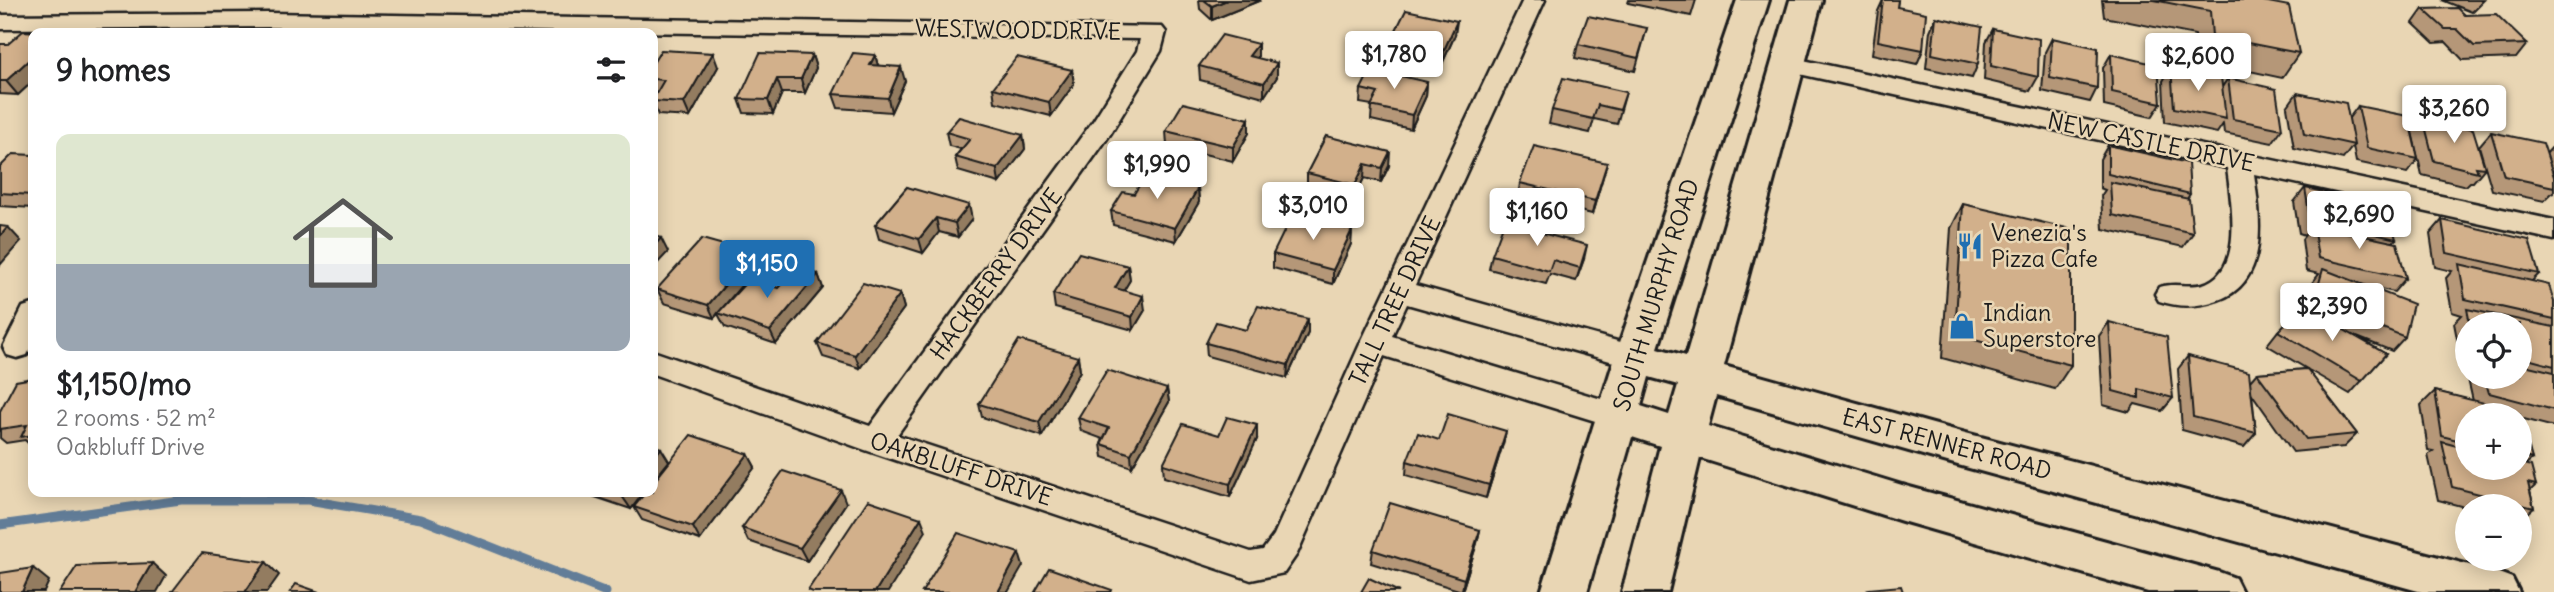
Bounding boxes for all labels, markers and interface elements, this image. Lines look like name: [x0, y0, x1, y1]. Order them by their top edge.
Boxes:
street label: WESTWOOD DRIVE: [915, 13, 1121, 46]
pin: $1,780: [1337, 32, 1451, 91]
pin: $2,600: [2141, 34, 2255, 93]
text: $1,780: [1361, 39, 1427, 68]
text: $2,600: [2161, 41, 2235, 70]
text: 9 homes: [56, 51, 171, 89]
icon: filters: [592, 51, 630, 89]
pin: $3,260: [2397, 86, 2511, 145]
text: $3,260: [2418, 93, 2490, 122]
street label: NEW CASTLE DRIVE: [2045, 105, 2257, 178]
pin: $1,990: [1100, 142, 1214, 201]
text: $1,990: [1123, 149, 1191, 178]
street label: SOUTH MURPHY ROAD: [1606, 175, 1705, 414]
icon: home: [280, 180, 406, 306]
street label: HACKBERRY DRIVE: [924, 182, 1068, 365]
pin: $3,010: [1256, 182, 1370, 242]
pin: $1,160: [1480, 188, 1594, 248]
text: $3,010: [1278, 190, 1348, 219]
pin: $2,690: [2302, 191, 2416, 251]
text: $1,160: [1506, 196, 1568, 225]
text: $2,690: [2323, 199, 2395, 228]
street label: TALL TREE DRIVE: [1342, 211, 1447, 390]
place label: Venezia's Pizza Cafe: [1991, 218, 2098, 273]
restaurant icon: Venezia's Pizza Cafe: [1955, 231, 1985, 261]
pin: $1,150: [710, 240, 824, 300]
text: $1,150: [736, 248, 798, 277]
pin: $2,390: [2275, 284, 2389, 343]
text: $2,390: [2296, 291, 2368, 320]
place label: Indian Superstore: [1983, 298, 2096, 353]
shop icon: Indian Superstore: [1947, 311, 1977, 341]
map controls: [2455, 312, 2532, 571]
button: locate: [2455, 312, 2532, 389]
text: $1,150/mo: [56, 365, 191, 403]
street label: EAST RENNER ROAD: [1839, 402, 2055, 485]
text: 2 rooms · 52 m²: [56, 403, 216, 432]
button: +: [2455, 403, 2532, 480]
street label: OAKBLUFF DRIVE: [866, 425, 1056, 512]
text: Oakbluff Drive: [56, 432, 205, 461]
button: −: [2455, 494, 2532, 571]

